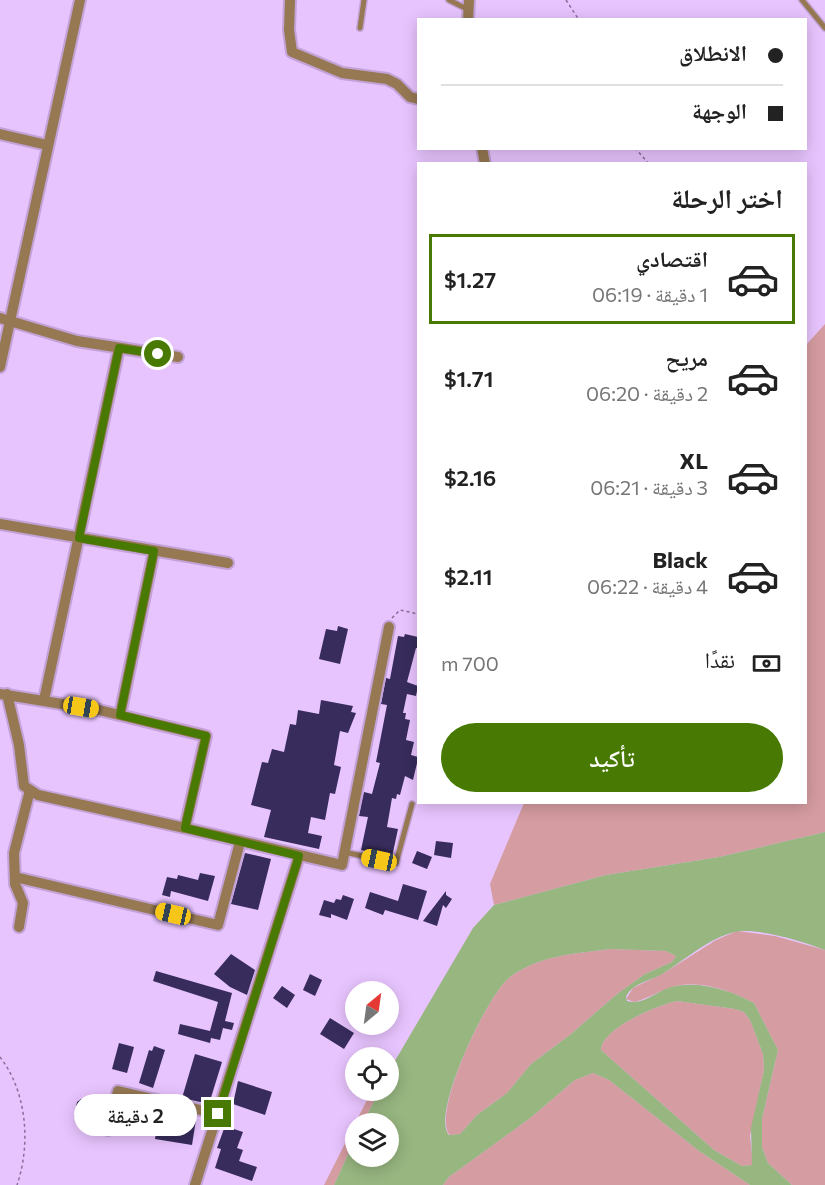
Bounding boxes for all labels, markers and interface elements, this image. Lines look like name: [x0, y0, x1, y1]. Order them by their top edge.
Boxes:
text: الانطلاق: [679, 39, 747, 66]
text: الوجهة: [692, 97, 747, 124]
text: اختر الرحلة: [671, 181, 783, 214]
text: اقتصادي: [636, 245, 708, 272]
icon: car: [726, 252, 780, 306]
text: $1.27: [444, 266, 496, 293]
text: 1 دقيقة · 06:19: [592, 282, 708, 306]
route start: [144, 340, 171, 367]
text: مريح: [665, 344, 708, 371]
icon: car: [726, 351, 780, 405]
text: $1.71: [444, 365, 493, 392]
text: 2 دقيقة · 06:20: [586, 381, 708, 405]
text: XL: [680, 447, 708, 474]
icon: car: [726, 450, 780, 504]
text: $2.16: [444, 464, 496, 491]
text: 3 دقيقة · 06:21: [590, 475, 708, 499]
text: Black: [653, 546, 708, 573]
icon: car: [726, 549, 780, 603]
text: $2.11: [444, 563, 492, 590]
text: 4 دقيقة · 06:22: [587, 574, 708, 598]
text: نقدًا: [705, 646, 735, 673]
icon: cash: [750, 647, 783, 680]
text: 700 m: [441, 651, 499, 675]
car: [62, 695, 100, 719]
button: تأكيد: [441, 723, 783, 792]
car: [360, 847, 398, 873]
car: [153, 901, 193, 927]
north arrow: [345, 981, 399, 1035]
map controls: [345, 981, 399, 1167]
button: locate: [345, 1047, 399, 1101]
callout: 2 دقيقة: [74, 1093, 197, 1135]
route end: [204, 1100, 231, 1127]
text: 2 دقيقة: [107, 1103, 164, 1127]
button: layers: [345, 1113, 399, 1167]

